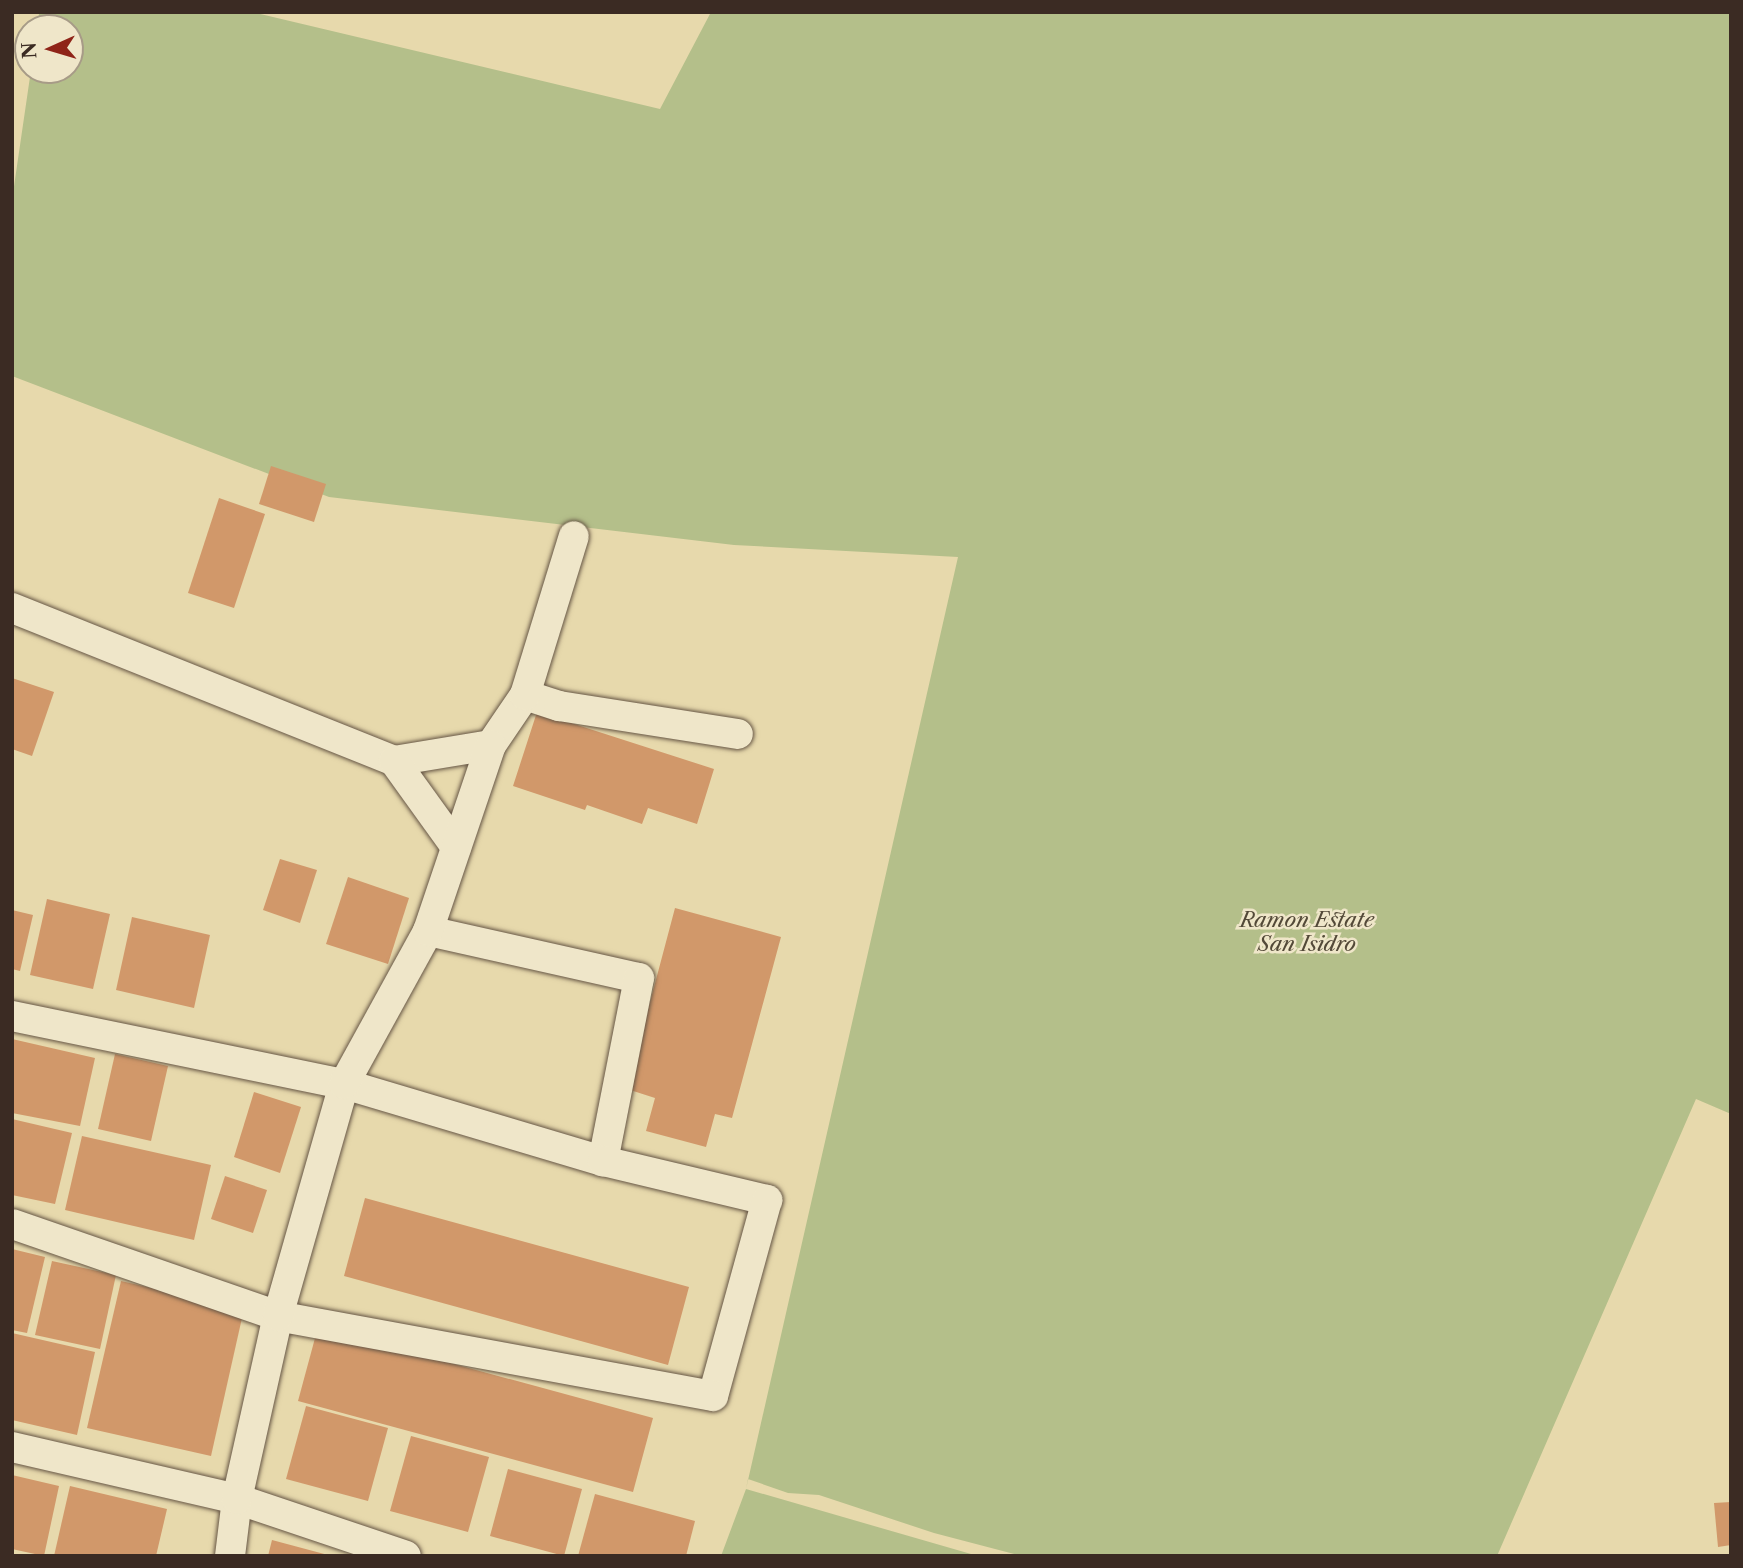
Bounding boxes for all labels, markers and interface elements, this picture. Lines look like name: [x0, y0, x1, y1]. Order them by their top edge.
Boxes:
north arrow: [14, 14, 84, 84]
text: N: [18, 41, 42, 59]
park label: Ramon Estate San Isidro: [1240, 907, 1374, 957]

